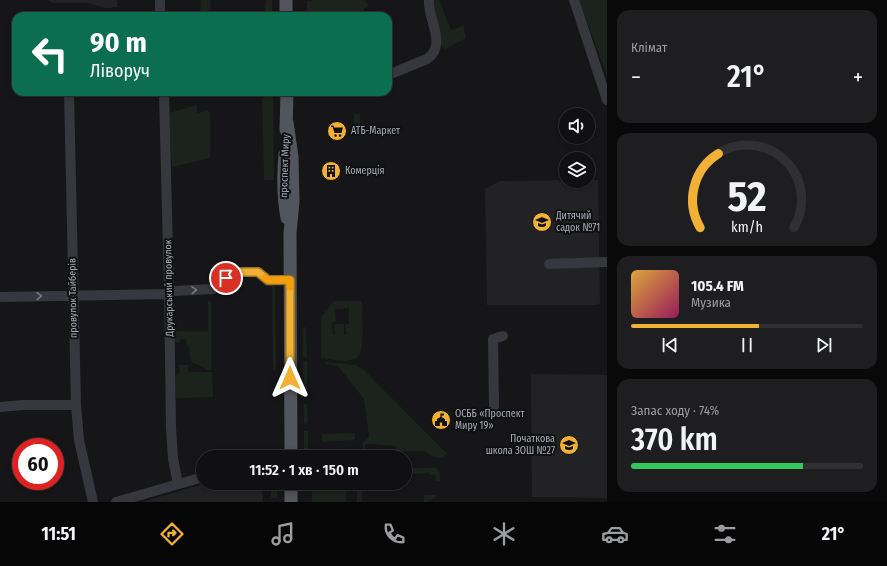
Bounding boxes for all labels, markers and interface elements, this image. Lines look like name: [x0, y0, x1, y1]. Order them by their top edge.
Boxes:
text: 90 m: [90, 26, 147, 59]
icon: left: [24, 28, 76, 80]
text: Клімат: [631, 40, 667, 55]
text: 21°: [727, 59, 767, 95]
text: Ліворуч: [90, 60, 150, 82]
text: −: [631, 64, 641, 91]
text: +: [853, 64, 863, 91]
map controls: [559, 108, 595, 188]
button: sound: [559, 108, 595, 144]
supermarket icon: АТБ-Маркет: [326, 120, 348, 142]
place label: АТБ-Маркет: [351, 125, 401, 137]
street label: проспект Миру: [278, 133, 292, 198]
button: layers: [559, 152, 595, 188]
building icon: Комерція: [320, 160, 342, 182]
place label: Комерція: [345, 164, 385, 177]
text: 52: [727, 171, 767, 221]
place label: Дитячий садок №71: [555, 210, 600, 234]
school or university icon: Дитячий садок №71: [531, 211, 553, 233]
text: km/h: [731, 218, 763, 235]
street label: Друкарський провулок: [162, 239, 176, 338]
street label: провулок Тайберів: [65, 258, 80, 338]
pin: [209, 261, 243, 295]
icon: arrive: [215, 267, 237, 289]
text: 105.4 FM: [691, 277, 744, 295]
one-way arrow: [191, 286, 197, 294]
one-way arrow: [36, 292, 42, 300]
text: Музика: [691, 295, 731, 310]
icon: previous: [659, 334, 681, 356]
icon: pause: [736, 334, 758, 356]
icon: next: [813, 334, 835, 356]
position arrow: [269, 357, 311, 399]
text: Запас ходу · 74%: [631, 403, 719, 418]
place label: ОСББ «Проспект Миру 19»: [455, 408, 525, 432]
public building icon: ОСББ «Проспект Миру 19»: [430, 409, 452, 431]
text: 370 km: [631, 422, 718, 458]
place label: Початкова школа ЗОШ №27: [486, 433, 555, 457]
school or university icon: Початкова школа ЗОШ №27: [558, 434, 580, 456]
speed limit sign: 60: [12, 438, 64, 490]
text: 11:52 · 1 хв · 150 m: [249, 461, 359, 479]
icon: directions: [158, 520, 186, 548]
icon: music: [269, 520, 297, 548]
icon: phone: [380, 520, 408, 548]
icon: climate: [490, 520, 518, 548]
icon: car: [601, 520, 629, 548]
icon: filters: [711, 520, 739, 548]
text: 11:51: [41, 523, 76, 545]
text: 21°: [822, 523, 846, 545]

